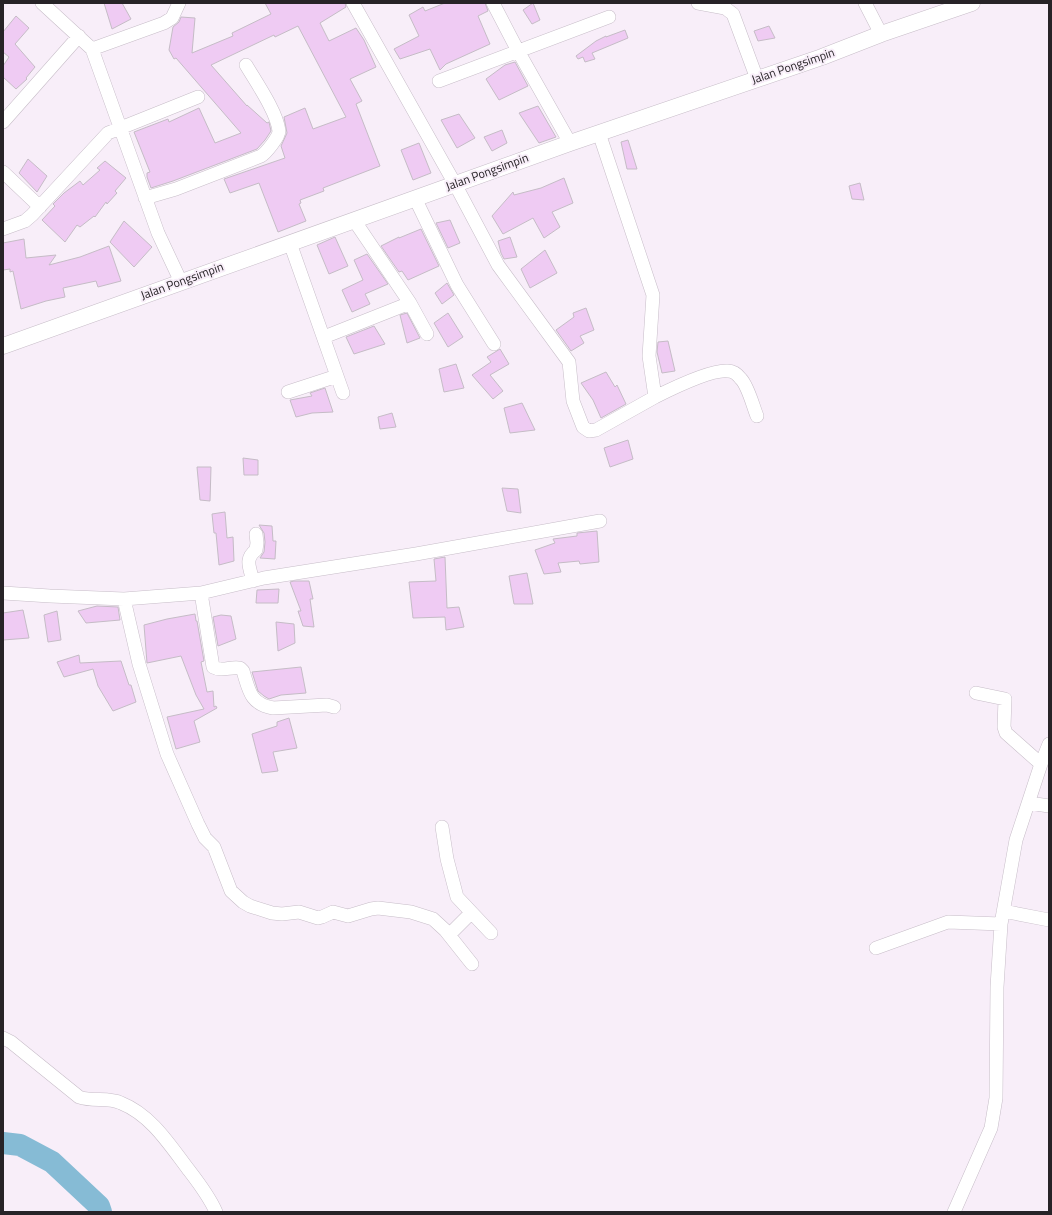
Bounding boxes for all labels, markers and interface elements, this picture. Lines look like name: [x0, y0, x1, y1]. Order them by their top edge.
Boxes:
street label: Jalan Pongsimpin: [749, 42, 837, 89]
street label: Jalan Pongsimpin: [443, 148, 531, 195]
street label: Jalan Pongsimpin: [138, 257, 226, 304]

